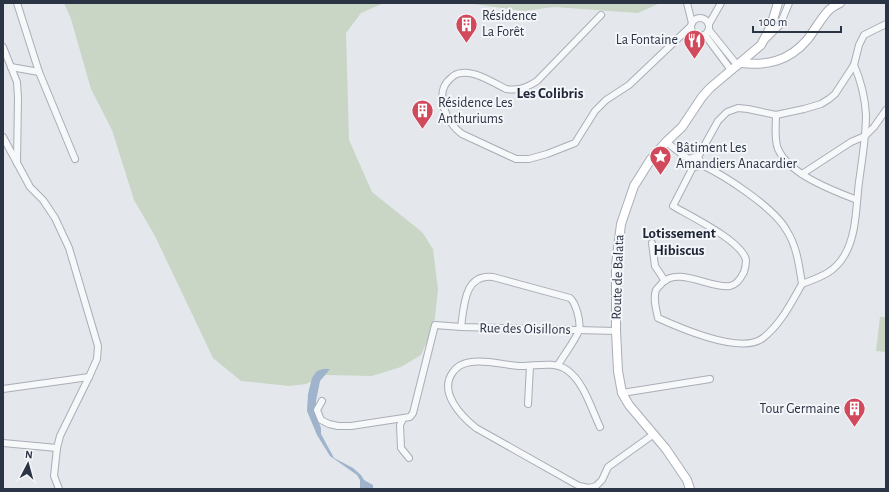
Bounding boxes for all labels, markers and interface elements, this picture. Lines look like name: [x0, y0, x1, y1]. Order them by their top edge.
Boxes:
scale bar: [753, 8, 841, 34]
place label: Résidence La Forêt: [482, 9, 537, 39]
building icon: Résidence La Forêt: [453, 11, 479, 44]
text: 100 m: [759, 16, 787, 28]
restaurant icon: La Fontaine: [681, 27, 707, 60]
place label: La Fontaine: [616, 33, 678, 47]
district label: Les Colibris: [517, 86, 584, 101]
place label: Résidence Les Anthuriums: [438, 96, 513, 126]
building icon: Résidence Les Anthuriums: [409, 98, 435, 131]
place label: Bâtiment Les Amandiers Anacardier: [676, 141, 798, 171]
place icon: Bâtiment Les Amandiers Anacardier: [648, 143, 674, 176]
district label: Lotissement Hibiscus: [642, 226, 716, 258]
street label: Route de Balata: [610, 234, 627, 320]
street label: Rue des Oisillons: [479, 321, 571, 337]
building icon: Tour Germaine: [842, 396, 868, 429]
place label: Tour Germaine: [760, 402, 840, 416]
north arrow: [8, 444, 48, 484]
text: N: [25, 449, 33, 460]

